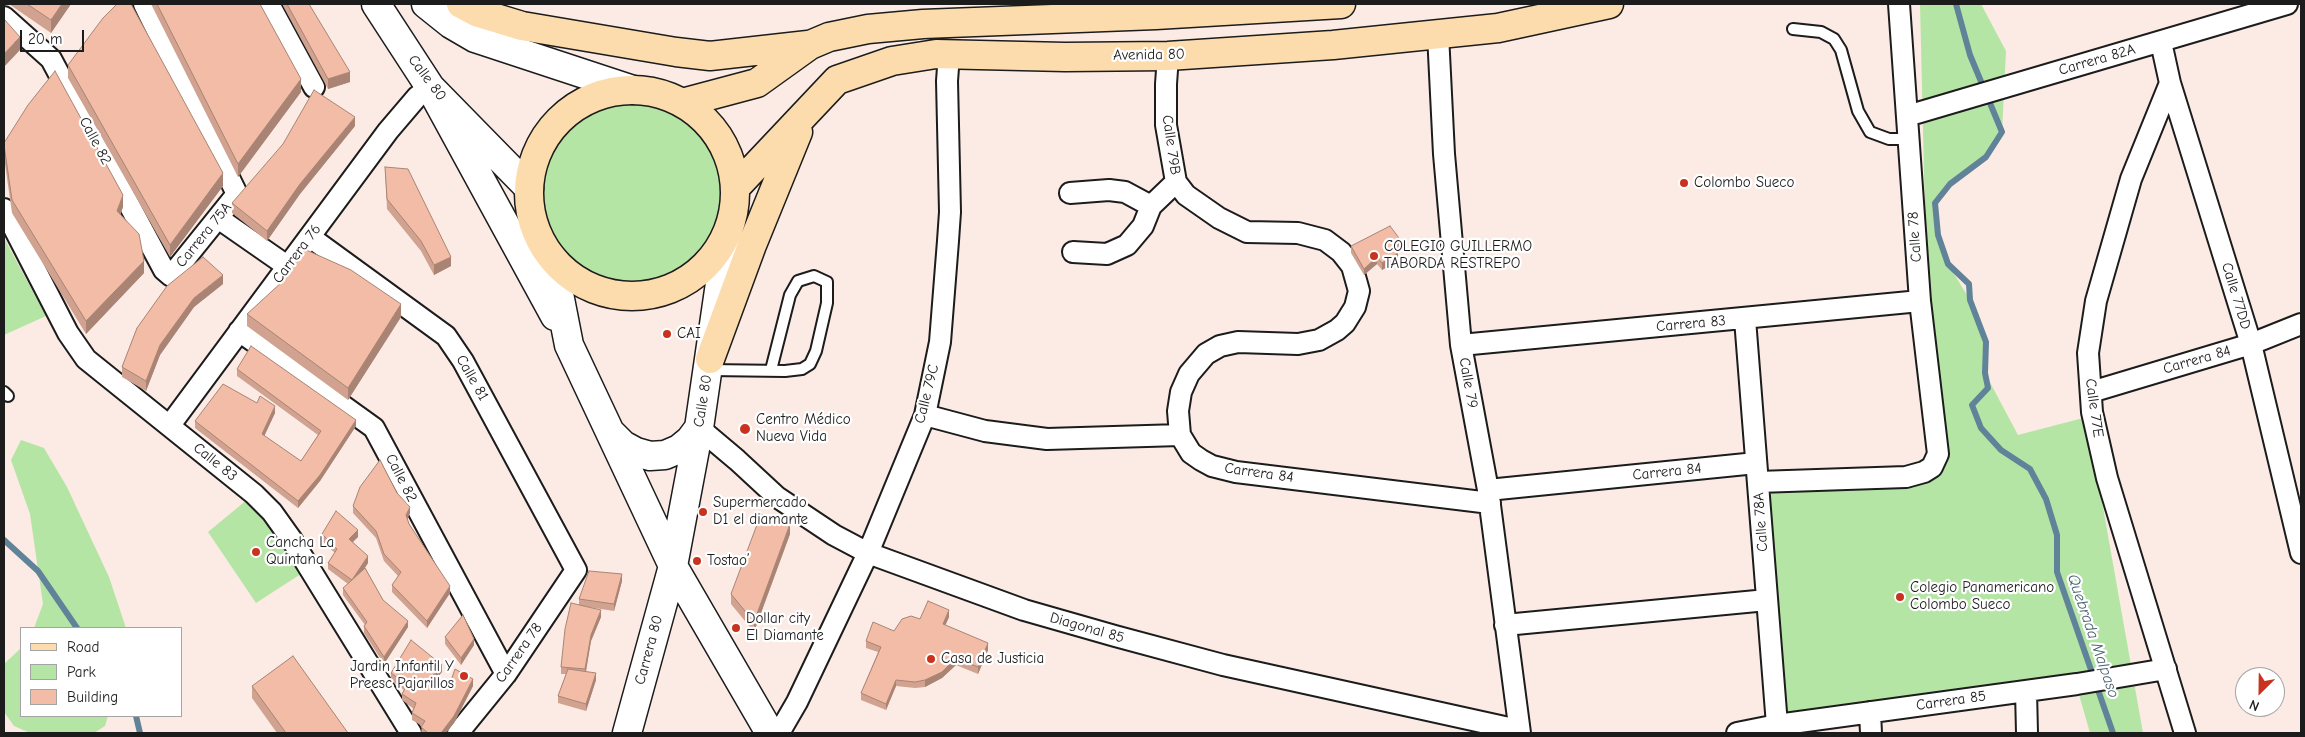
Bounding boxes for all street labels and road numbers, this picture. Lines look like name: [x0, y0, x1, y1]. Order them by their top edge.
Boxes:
street label: Carrera 82A: [2057, 40, 2137, 80]
street label: Avenida 80: [1113, 45, 1185, 65]
street label: Calle 80: [404, 51, 450, 105]
street label: Calle 82: [75, 114, 115, 168]
street label: Calle 79B: [1158, 114, 1184, 176]
street label: Carrera 75A: [172, 199, 236, 271]
street label: Calle 78: [1904, 211, 1926, 263]
street label: Carrera 76: [269, 221, 325, 287]
street label: Calle 77DD: [2217, 260, 2255, 332]
street label: Carrera 83: [1655, 312, 1727, 336]
street label: Carrera 84: [2161, 342, 2233, 378]
street label: Calle 81: [452, 352, 492, 404]
street label: Calle 79: [1455, 356, 1481, 410]
street label: Calle 79C: [911, 363, 943, 425]
street label: Calle 80: [690, 373, 716, 429]
street label: Calle 77E: [2081, 377, 2107, 439]
street label: Calle 83: [189, 439, 241, 485]
street label: Calle 82: [381, 451, 421, 505]
street label: Carrera 84: [1223, 459, 1295, 487]
street label: Carrera 84: [1632, 459, 1702, 485]
street label: Calle 78A: [1750, 492, 1772, 552]
street label: Diagonal 85: [1048, 609, 1126, 647]
street label: Carrera 80: [631, 613, 667, 687]
street label: Carrera 78: [492, 619, 546, 687]
street label: Carrera 85: [1915, 687, 1987, 715]

